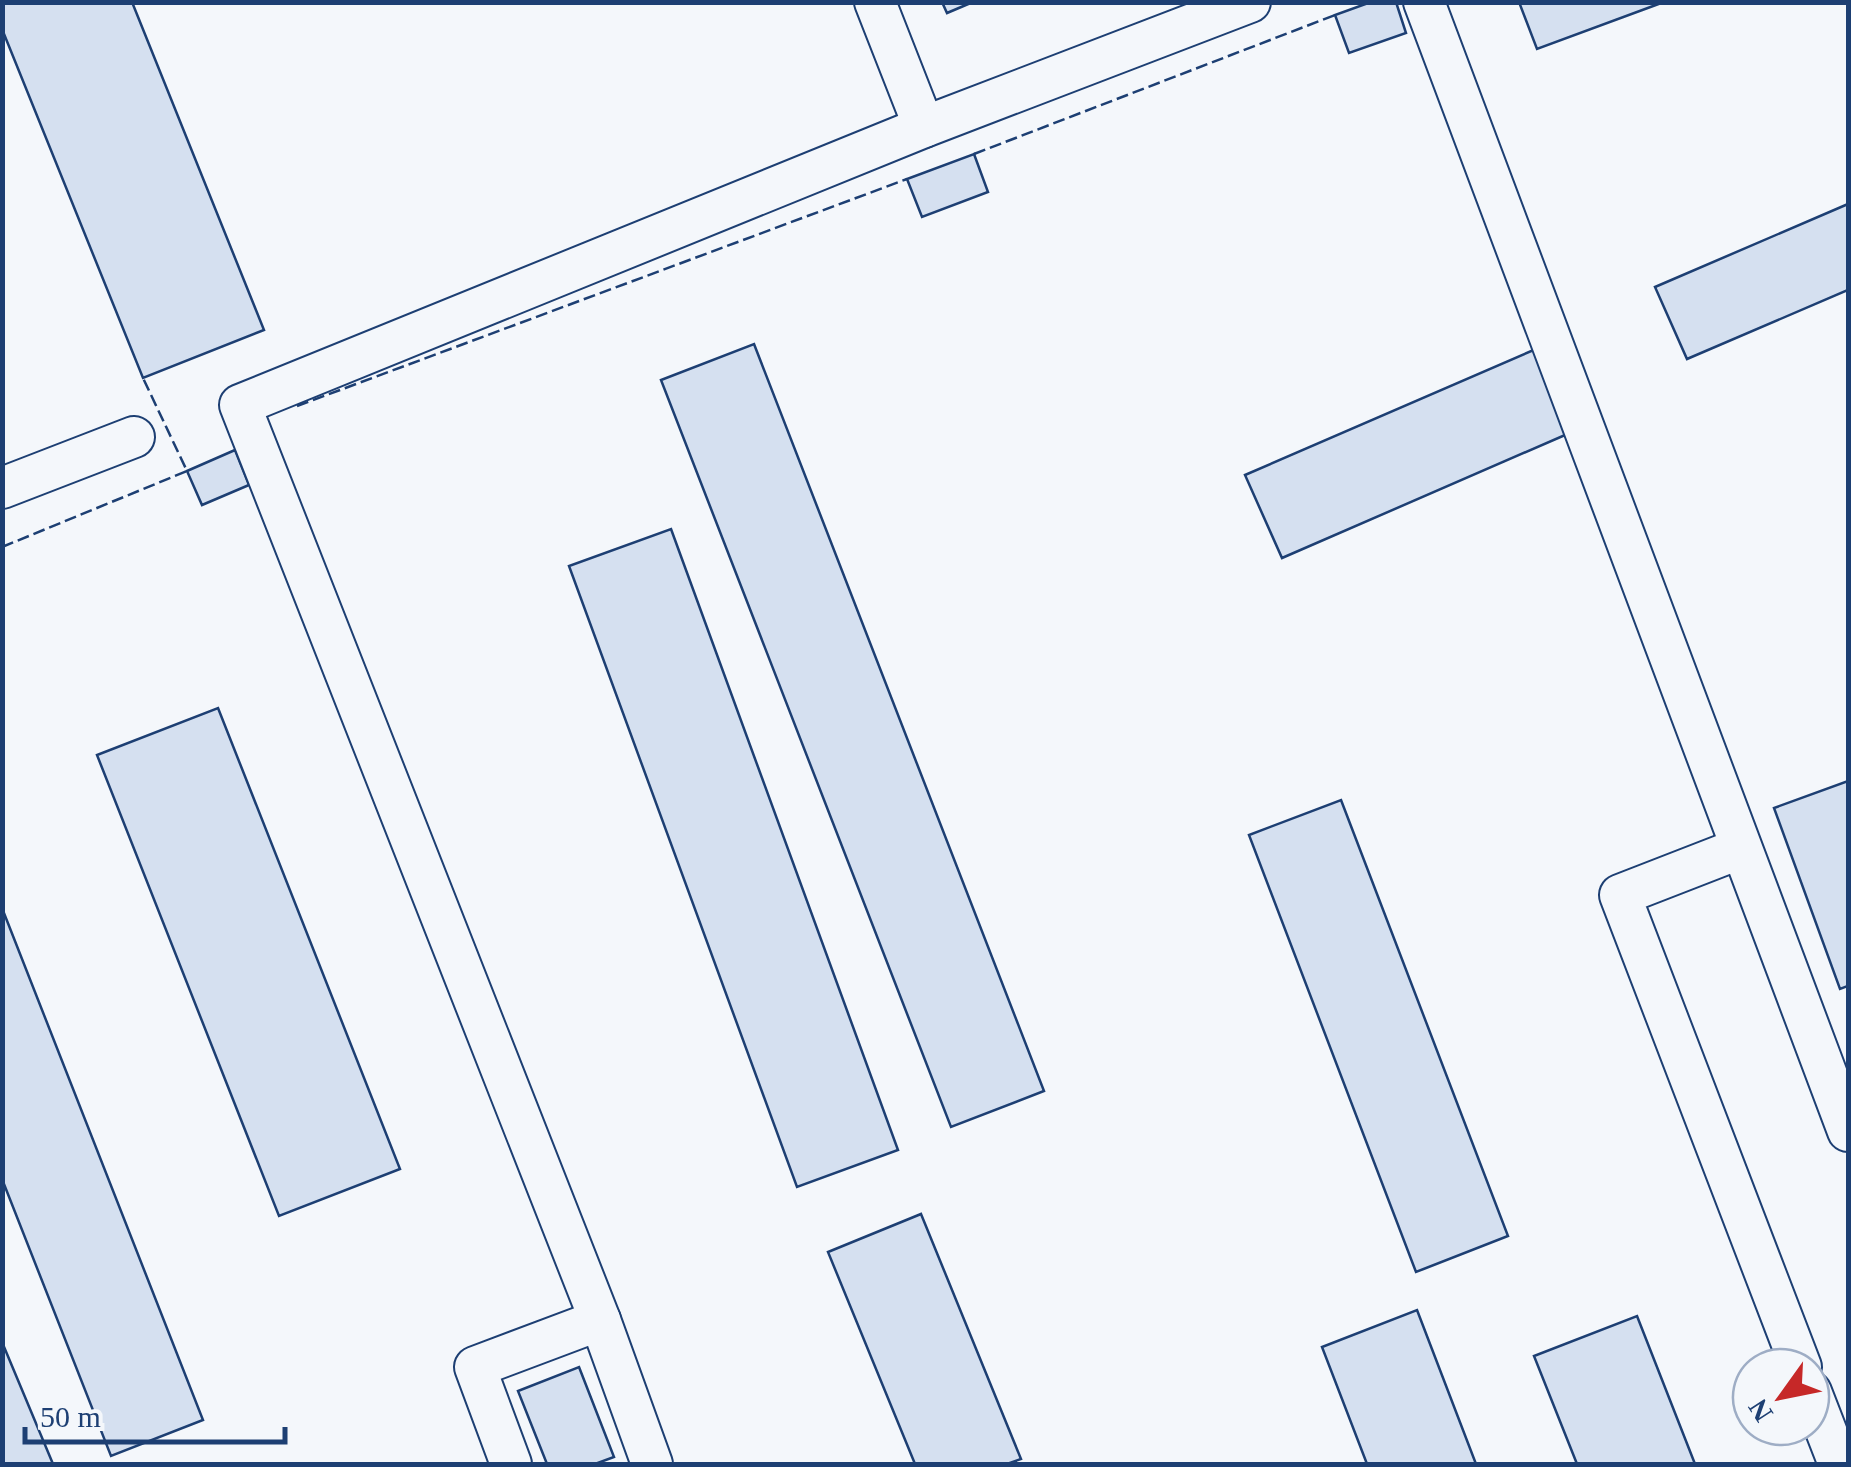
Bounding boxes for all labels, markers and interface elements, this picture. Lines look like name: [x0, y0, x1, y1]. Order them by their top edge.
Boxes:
north arrow: [1731, 1347, 1831, 1447]
scale bar: [25, 1382, 285, 1444]
text: N: [1742, 1393, 1779, 1427]
text: 50 m: [40, 1400, 101, 1433]

